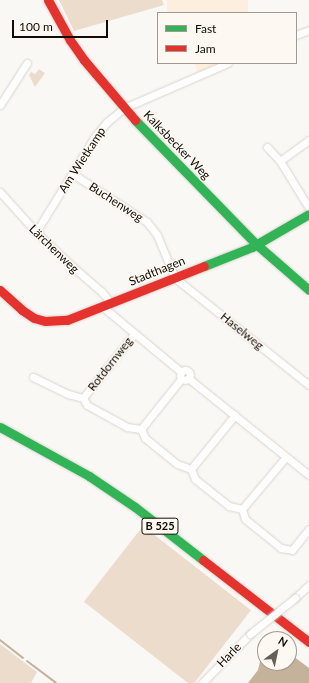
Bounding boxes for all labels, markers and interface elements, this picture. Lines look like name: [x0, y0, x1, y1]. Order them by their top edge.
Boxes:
scale bar: [14, 12, 110, 38]
legend: [157, 12, 297, 64]
text: 100 m: [19, 19, 53, 34]
text: Fast: [195, 21, 216, 36]
text: Jam: [195, 41, 216, 56]
street label: Kalksbecker Weg: [140, 107, 214, 183]
street label: Am Wietkamp: [55, 124, 109, 196]
street label: Buchenweg: [86, 179, 146, 225]
street label: Lärchenweg: [26, 222, 82, 276]
street label: Stadthagen: [127, 253, 187, 289]
street label: Haselweg: [218, 309, 266, 353]
street label: Rotdornweg: [84, 334, 136, 394]
road number: B 525: [141, 517, 179, 535]
north arrow: [257, 631, 297, 671]
text: N: [276, 634, 290, 649]
street label: Harle: [214, 640, 244, 670]

